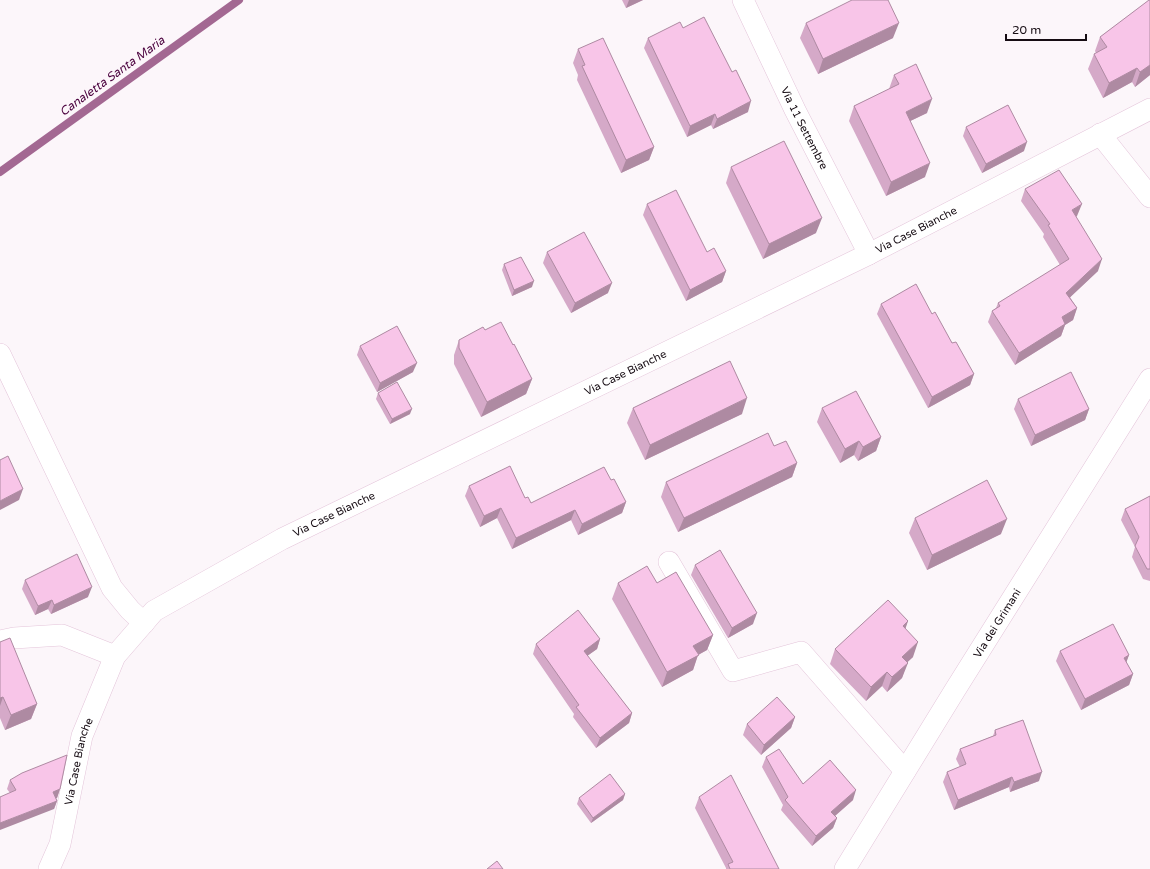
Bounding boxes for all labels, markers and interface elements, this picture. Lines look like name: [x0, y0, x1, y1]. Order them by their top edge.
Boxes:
scale bar: [1006, 16, 1086, 42]
text: 20 m: [1012, 23, 1041, 37]
water label: Canaletta Santa Maria: [57, 33, 167, 119]
street label: Via 11 Settembre: [778, 85, 830, 172]
street label: Via Case Bianche: [874, 204, 959, 256]
street label: Via Case Bianche: [582, 347, 669, 398]
street label: Via Case Bianche: [291, 489, 377, 540]
street label: Via dei Grimani: [971, 586, 1024, 660]
street label: Via Case Bianche: [62, 716, 96, 806]

